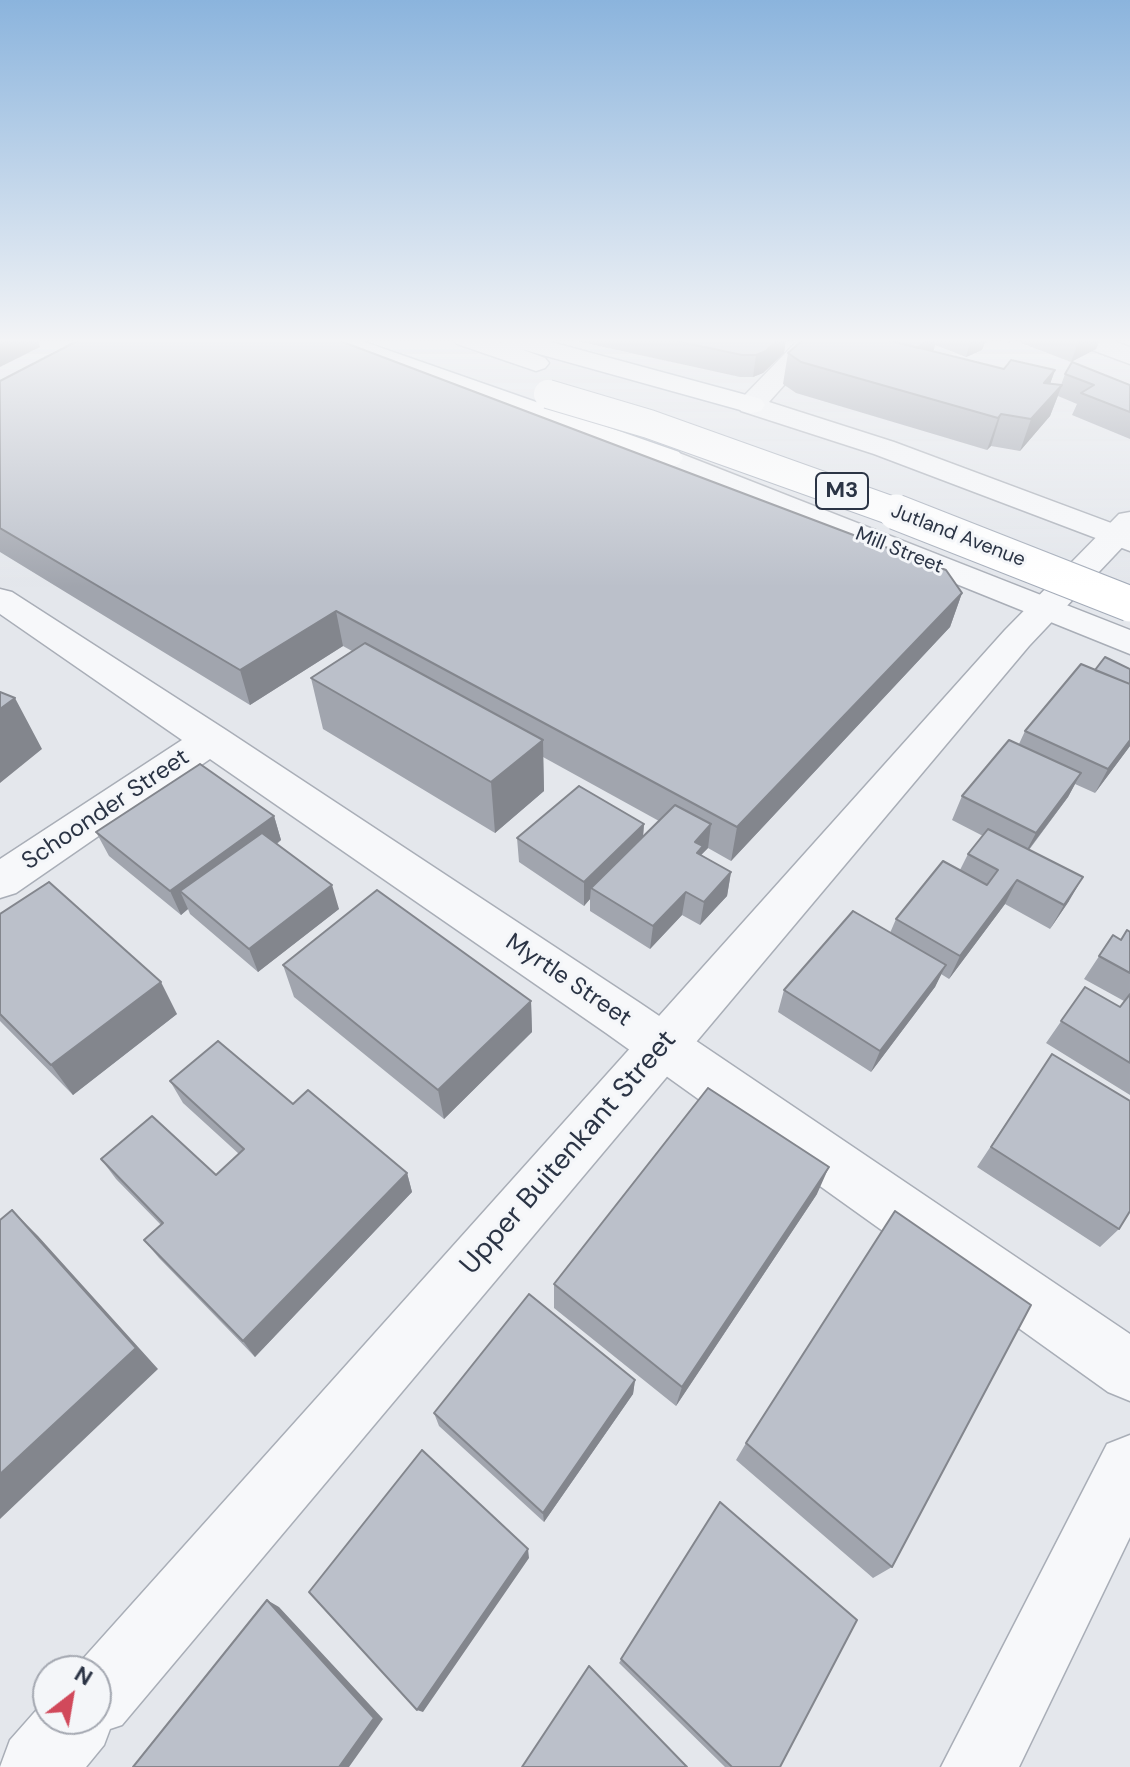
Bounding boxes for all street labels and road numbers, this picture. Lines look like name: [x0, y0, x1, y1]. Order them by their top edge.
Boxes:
road number: M3: [816, 473, 868, 509]
street label: Jutland Avenue: [887, 499, 1029, 573]
street label: Mill Street: [852, 523, 946, 579]
street label: Schoonder Street: [17, 743, 195, 877]
street label: Myrtle Street: [500, 928, 636, 1034]
street label: Upper Buitenkant Street: [454, 1024, 684, 1282]

